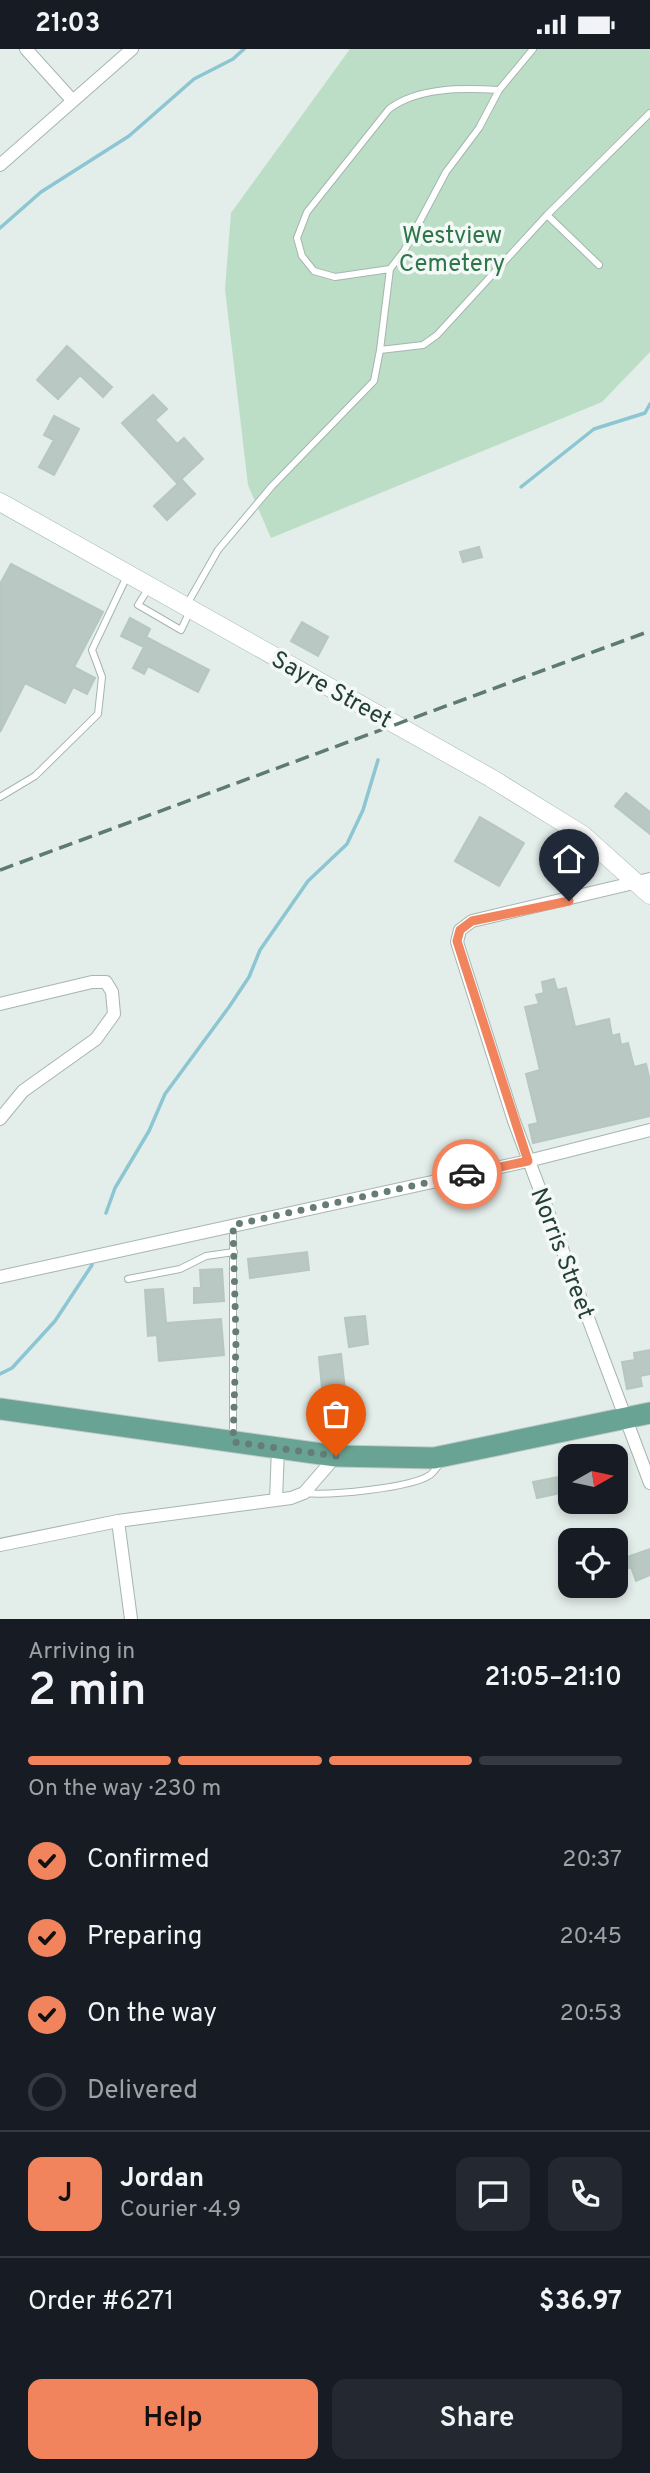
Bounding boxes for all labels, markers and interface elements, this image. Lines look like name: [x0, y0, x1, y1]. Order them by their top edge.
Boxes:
text: 21:03: [35, 8, 100, 41]
park label: Westview Cemetery: [399, 222, 505, 280]
street label: Sayre Street: [265, 645, 397, 736]
pin: [539, 829, 599, 901]
icon: home: [550, 840, 588, 878]
courier: [432, 1139, 502, 1209]
icon: car: [448, 1155, 486, 1193]
street label: Norris Street: [522, 1184, 600, 1323]
pin: [306, 1384, 366, 1456]
icon: bag: [317, 1395, 355, 1433]
north arrow: [558, 1444, 628, 1514]
map controls: [558, 1444, 628, 1598]
button: locate: [558, 1528, 628, 1598]
text: Arriving in: [28, 1638, 135, 1667]
text: 21:05–21:10: [484, 1662, 622, 1695]
text: 2 min: [28, 1663, 147, 1722]
text: On the way · 230 m: [28, 1775, 221, 1804]
icon: check: [28, 1842, 66, 1880]
text: Confirmed: [87, 1844, 210, 1877]
text: 20:37: [562, 1846, 622, 1875]
icon: check: [28, 1919, 66, 1957]
text: Preparing: [87, 1921, 202, 1954]
text: 20:45: [559, 1923, 622, 1952]
icon: check: [28, 1996, 66, 2034]
text: On the way: [87, 1998, 217, 2031]
text: 20:53: [560, 2000, 622, 2029]
text: Delivered: [87, 2075, 198, 2108]
button: chat: [456, 2157, 530, 2231]
button: phone: [548, 2157, 622, 2231]
text: Jordan: [120, 2163, 204, 2196]
text: J: [58, 2178, 72, 2211]
text: Courier · 4.9: [120, 2196, 241, 2225]
text: Order #6271: [28, 2286, 174, 2319]
text: $36.97: [539, 2286, 622, 2319]
button: Help: [28, 2379, 318, 2459]
button: Share: [332, 2379, 622, 2459]

